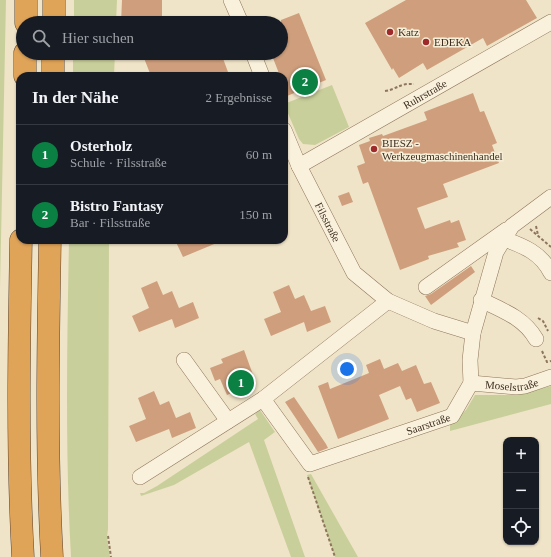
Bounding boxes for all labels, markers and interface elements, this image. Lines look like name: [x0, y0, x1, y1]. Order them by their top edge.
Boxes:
search box: [16, 16, 288, 60]
place label: Katz: [398, 26, 419, 38]
icon: search: [30, 27, 52, 49]
marker: Katz: [385, 27, 395, 37]
text: Hier suchen: [62, 30, 134, 46]
place label: EDEKA: [434, 36, 471, 48]
marker: EDEKA: [421, 37, 431, 47]
pin: 2: [292, 67, 318, 97]
street label: Ruhrstraße: [401, 77, 449, 111]
text: In der Nähe: [32, 88, 119, 107]
text: 2 Ergebnisse: [205, 90, 272, 105]
place label: BIESZ - Werkzeugmaschinenhandel: [382, 137, 503, 162]
text: Osterholz: [70, 138, 132, 154]
marker: BIESZ - Werkzeugmaschinenhandel: [369, 144, 379, 154]
text: 1: [42, 147, 48, 162]
text: 60 m: [246, 147, 272, 162]
text: Schule · Filsstraße: [70, 155, 167, 170]
text: Bistro Fantasy: [70, 198, 163, 214]
street label: Filsstraße: [313, 200, 343, 244]
text: 2: [42, 207, 48, 222]
text: 150 m: [239, 207, 272, 222]
text: Bar · Filsstraße: [70, 215, 150, 230]
your location: [337, 359, 357, 379]
pin: 1: [228, 368, 254, 398]
street label: Moselstraße: [485, 376, 540, 393]
street label: Saarstraße: [405, 411, 452, 437]
map controls: [503, 437, 539, 545]
button: +: [503, 437, 539, 473]
button: −: [503, 473, 539, 509]
button: locate: [503, 509, 539, 545]

